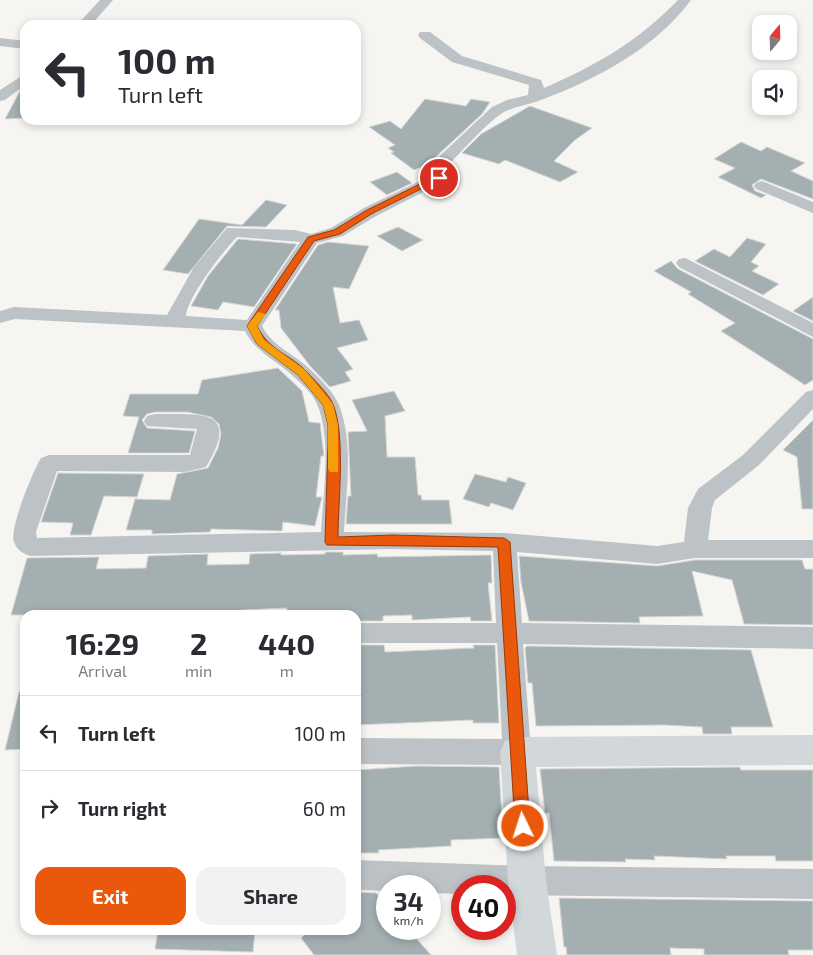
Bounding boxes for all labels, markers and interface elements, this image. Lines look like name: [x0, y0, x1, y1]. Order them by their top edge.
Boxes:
north arrow: [752, 15, 798, 60]
map controls: [752, 15, 797, 115]
text: 100 m: [118, 39, 216, 81]
icon: left: [35, 40, 100, 105]
button: sound: [752, 70, 797, 115]
text: Turn left: [118, 81, 203, 107]
pin: [418, 157, 460, 199]
icon: arrive: [425, 164, 453, 192]
text: 16:29: [66, 625, 139, 661]
text: 2: [190, 625, 207, 661]
text: 440: [258, 625, 315, 661]
text: Arrival: [78, 661, 127, 680]
text: min: [185, 661, 212, 680]
text: m: [280, 661, 294, 680]
icon: left: [35, 719, 63, 747]
text: Turn left: [78, 722, 155, 745]
text: 100 m: [295, 722, 346, 745]
icon: right: [35, 794, 63, 822]
text: Turn right: [78, 797, 166, 820]
text: 60 m: [303, 797, 346, 820]
position arrow: [496, 799, 548, 851]
button: Exit: [35, 867, 186, 925]
button: Share: [196, 867, 346, 925]
speed limit sign: 40: [451, 875, 516, 940]
text: 34: [393, 886, 424, 916]
text: km/h: [394, 913, 423, 927]

